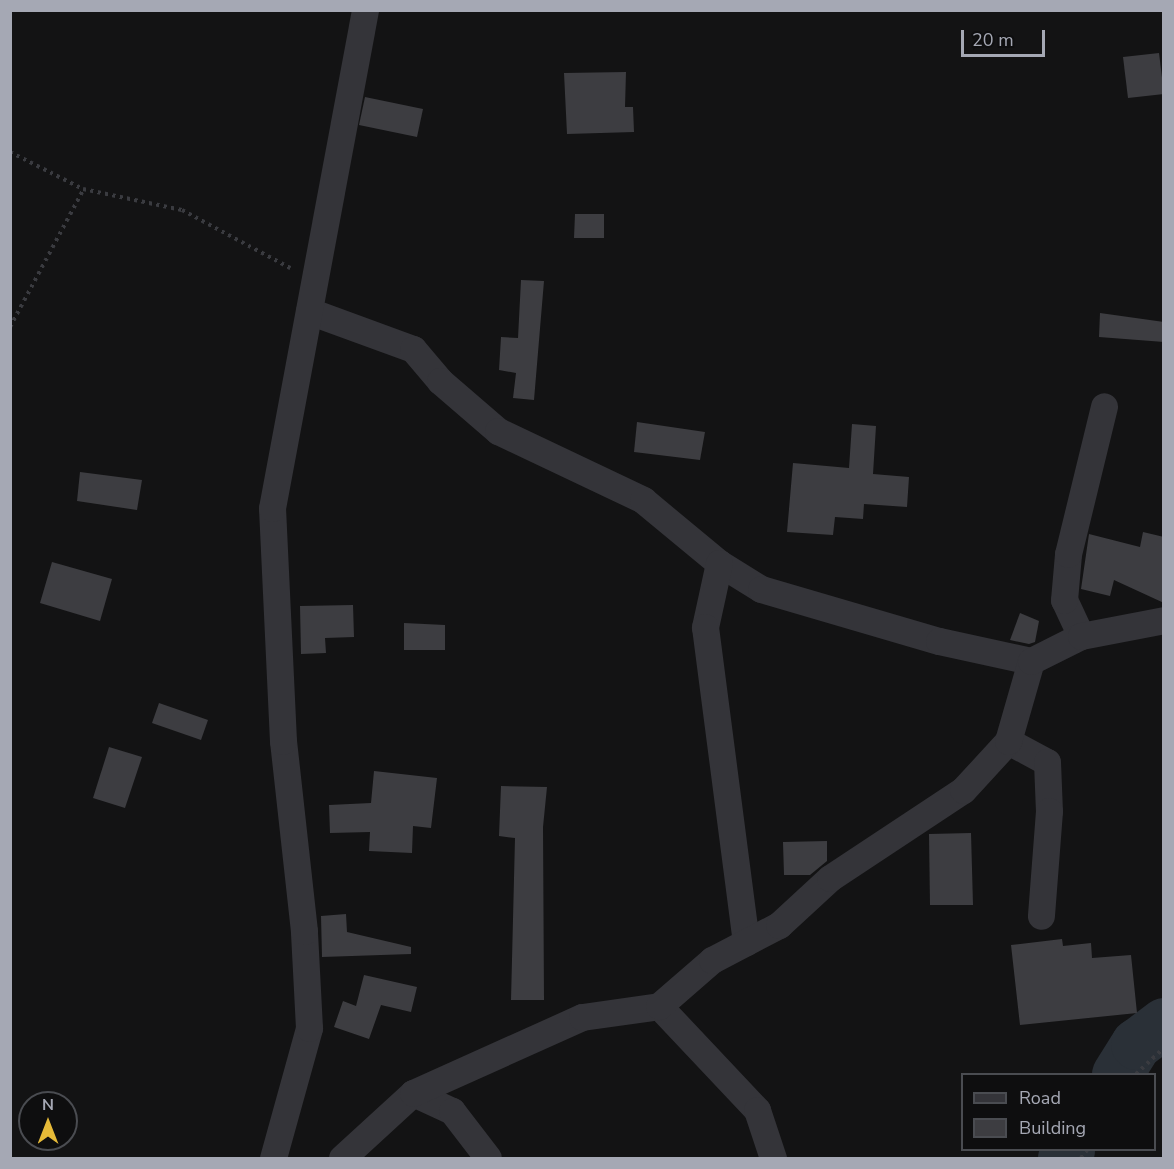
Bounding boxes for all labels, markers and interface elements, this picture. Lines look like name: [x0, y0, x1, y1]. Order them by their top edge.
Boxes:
scale bar: [964, 18, 1048, 56]
text: 20 m: [972, 28, 1014, 52]
legend: [961, 1073, 1156, 1151]
text: Road: [1019, 1086, 1061, 1110]
north arrow: [18, 1091, 78, 1151]
text: N: [42, 1094, 54, 1116]
text: Building: [1019, 1116, 1086, 1140]

